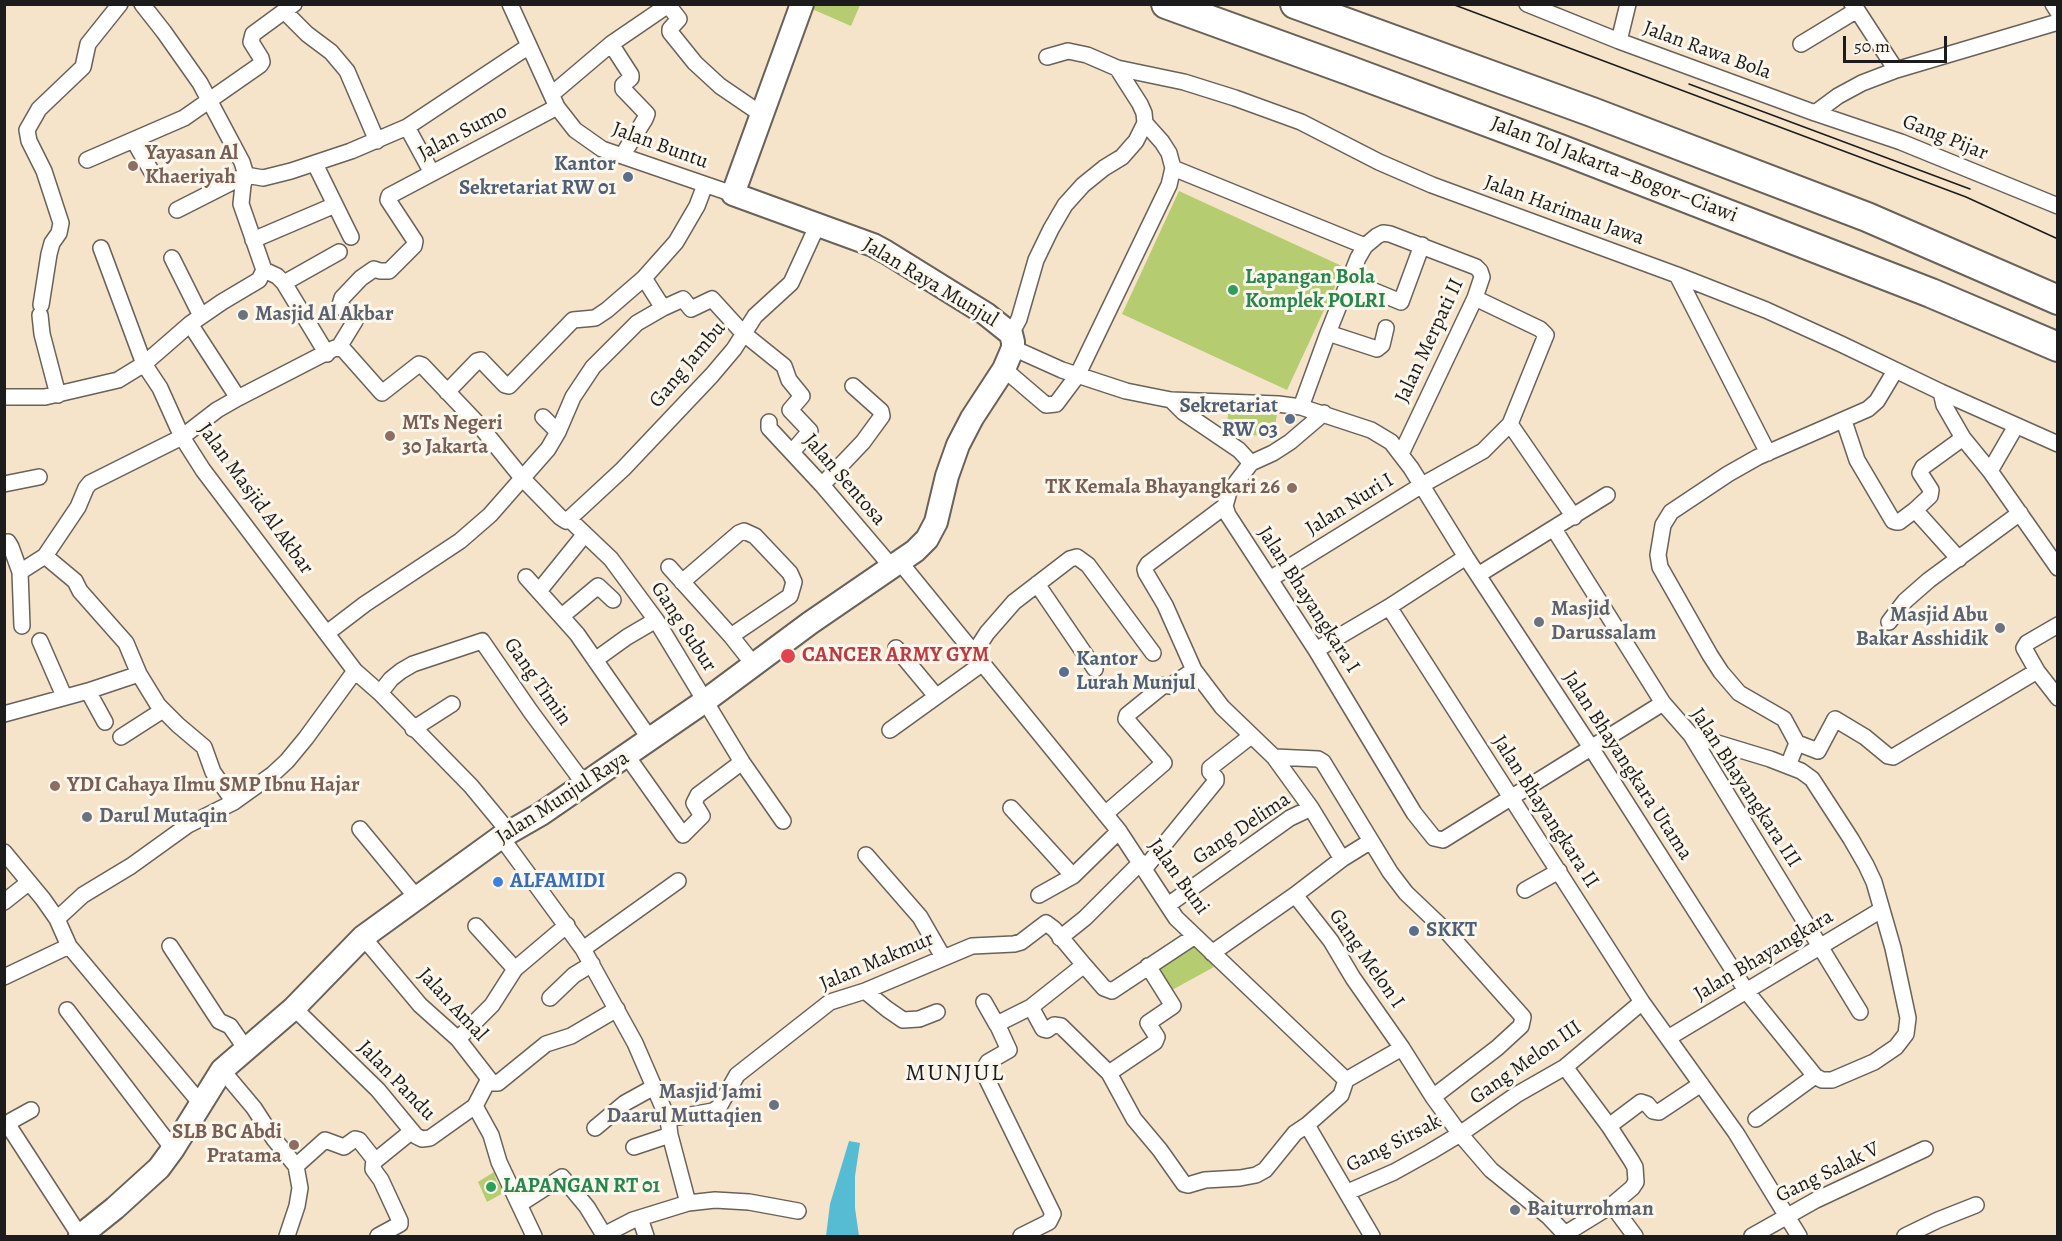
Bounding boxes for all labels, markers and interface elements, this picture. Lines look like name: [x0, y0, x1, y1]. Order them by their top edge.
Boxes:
street label: Jalan Rawa Bola: [1639, 16, 1775, 86]
scale bar: [1846, 24, 1950, 62]
text: 50 m: [1854, 34, 1890, 58]
street label: Jalan Sumo: [414, 99, 512, 167]
street label: Gang Pijar: [1898, 109, 1992, 167]
street label: Jalan Tol Jakarta–Bogor–Ciawi: [1487, 111, 1741, 229]
street label: Jalan Buntu: [609, 117, 711, 175]
place label: Yayasan Al Khaeriyah: [145, 141, 238, 191]
place label: Kantor Sekretariat RW 01: [459, 152, 616, 202]
marker: Yayasan Al Khaeriyah: [126, 159, 140, 173]
marker: Kantor Sekretariat RW 01: [621, 170, 635, 184]
street label: Jalan Harimau Jawa: [1481, 170, 1647, 252]
street label: Jalan Raya Munjul: [858, 233, 1002, 333]
place label: Lapangan Bola Komplek POLRI: [1245, 265, 1386, 315]
street label: Jalan Merpati II: [1390, 275, 1470, 407]
marker: Lapangan Bola Komplek POLRI: [1226, 283, 1240, 297]
place label: Masjid Al Akbar: [255, 302, 394, 328]
marker: Masjid Al Akbar: [236, 308, 250, 322]
street label: Gang Jambu: [645, 317, 731, 413]
place label: Sekretariat RW 03: [1179, 394, 1278, 444]
place label: MTs Negeri 30 Jakarta: [402, 411, 503, 461]
marker: Sekretariat RW 03: [1283, 412, 1297, 426]
street label: Jalan Masjid Al Akbar: [192, 418, 318, 580]
marker: MTs Negeri 30 Jakarta: [383, 429, 397, 443]
street label: Jalan Sentosa: [797, 429, 891, 531]
street label: Jalan Nuri I: [1301, 468, 1399, 542]
place label: TK Kemala Bhayangkari 26: [1045, 475, 1280, 501]
marker: TK Kemala Bhayangkari 26: [1285, 481, 1299, 495]
street label: Jalan Bhayangkara I: [1251, 522, 1365, 678]
street label: Gang Subur: [645, 577, 721, 677]
place label: Masjid Darussalam: [1551, 597, 1656, 647]
place label: Masjid Abu Bakar Asshidik: [1856, 603, 1988, 653]
marker: Masjid Darussalam: [1532, 615, 1546, 629]
marker: Masjid Abu Bakar Asshidik: [1993, 621, 2007, 635]
street label: Gang Timin: [498, 633, 576, 731]
place label: CANCER ARMY GYM: [802, 643, 989, 669]
marker: CANCER ARMY GYM: [779, 647, 797, 665]
place label: Kantor Lurah Munjul: [1076, 647, 1196, 697]
marker: Kantor Lurah Munjul: [1057, 665, 1071, 679]
street label: Jalan Bhayangkara Utama: [1556, 667, 1698, 865]
street label: Jalan Bhayangkara III: [1684, 704, 1806, 872]
street label: Jalan Bhayangkara II: [1486, 731, 1604, 893]
street label: Jalan Munjul Raya: [492, 746, 634, 850]
place label: YDI Cahaya Ilmu SMP Ibnu Hajar: [67, 773, 360, 799]
marker: YDI Cahaya Ilmu SMP Ibnu Hajar: [48, 779, 62, 793]
street label: Gang Delima: [1188, 787, 1296, 871]
place label: Darul Mutaqin: [99, 804, 228, 830]
marker: Darul Mutaqin: [80, 810, 94, 824]
street label: Jalan Buni: [1142, 834, 1214, 920]
place label: ALFAMIDI: [510, 869, 605, 895]
marker: ALFAMIDI: [491, 875, 505, 889]
street label: Gang Melon I: [1323, 905, 1409, 1013]
street label: Jalan Bhayangkara: [1690, 905, 1838, 1007]
place label: SKKT: [1426, 918, 1477, 944]
marker: SKKT: [1407, 924, 1421, 938]
street label: Jalan Makmur: [816, 927, 938, 997]
street label: Jalan Amal: [412, 963, 492, 1047]
street label: Gang Melon III: [1465, 1015, 1587, 1111]
street label: Jalan Pandu: [352, 1036, 440, 1126]
district label: MUNJUL: [905, 1060, 1005, 1088]
place label: Masjid Jami Daarul Muttaqien: [607, 1080, 762, 1130]
marker: Masjid Jami Daarul Muttaqien: [767, 1098, 781, 1112]
street label: Gang Sirsak: [1342, 1109, 1446, 1179]
place label: SLB BC Abdi Pratama: [172, 1120, 282, 1170]
street label: Gang Salak V: [1772, 1137, 1884, 1209]
marker: SLB BC Abdi Pratama: [287, 1138, 301, 1152]
place label: LAPANGAN RT 01: [503, 1174, 660, 1200]
marker: LAPANGAN RT 01: [484, 1180, 498, 1194]
place label: Baiturrohman: [1527, 1197, 1654, 1223]
marker: Baiturrohman: [1508, 1203, 1522, 1217]

